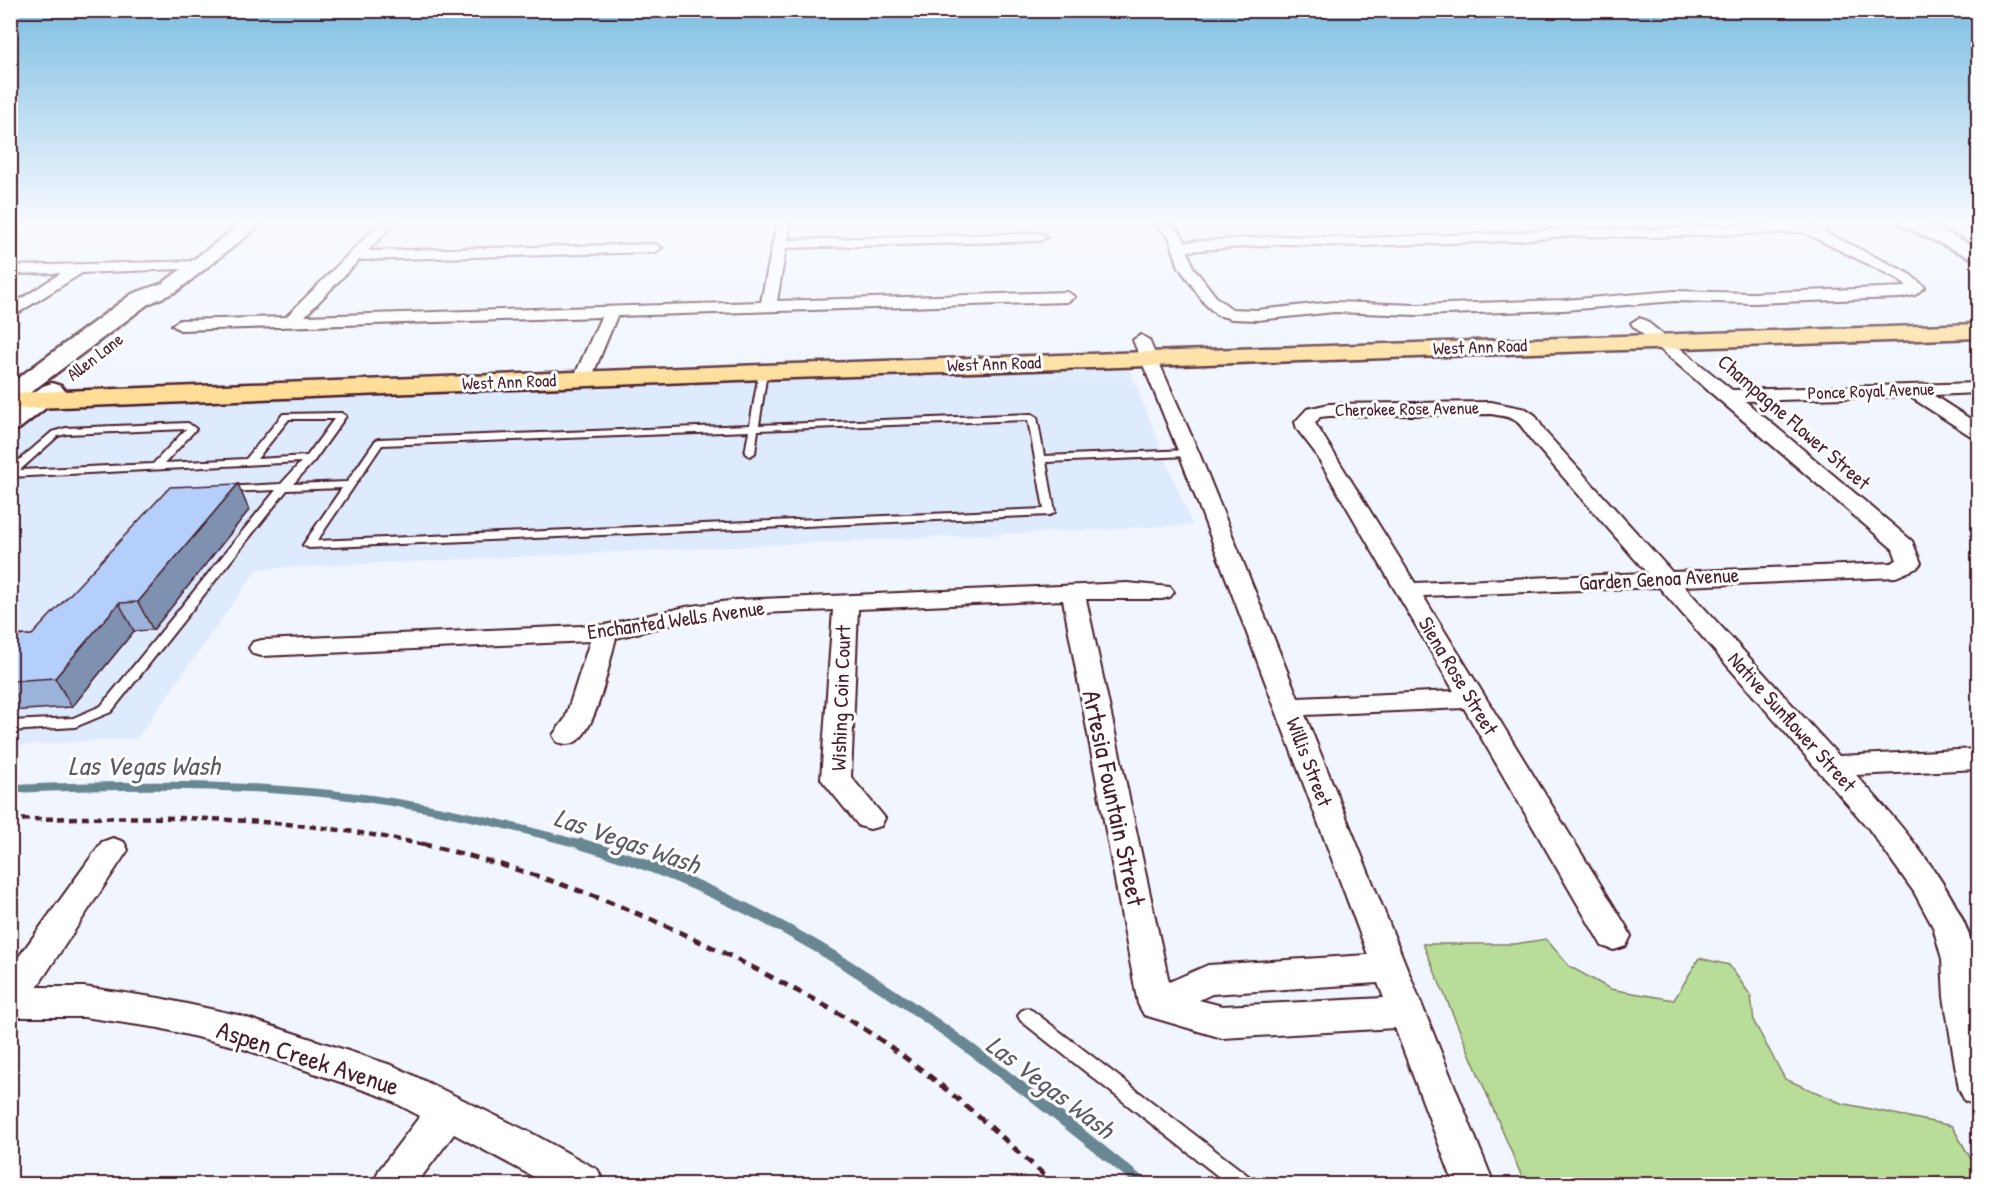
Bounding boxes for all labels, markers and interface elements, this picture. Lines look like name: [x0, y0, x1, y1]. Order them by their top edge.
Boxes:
street label: Allen Lane: [61, 327, 128, 386]
street label: West Ann Road: [1432, 332, 1527, 361]
street label: Champagne Flower Street: [1712, 347, 1878, 497]
street label: West Ann Road: [946, 349, 1041, 378]
street label: West Ann Road: [461, 367, 556, 396]
street label: Ponce Royal Avenue: [1807, 376, 1935, 405]
street label: Cherokee Rose Avenue: [1335, 395, 1479, 422]
street label: Garden Genoa Avenue: [1578, 560, 1740, 597]
street label: Enchanted Wells Avenue: [585, 593, 766, 646]
street label: Siena Rose Street: [1412, 611, 1506, 741]
street label: Wishing Coin Court: [823, 624, 858, 771]
street label: Native Sunflower Street: [1722, 645, 1864, 799]
street label: Artesia Fountain Street: [1075, 687, 1155, 910]
street label: Willis Street: [1279, 713, 1340, 811]
water label: Las Vegas Wash: [68, 747, 221, 784]
water label: Las Vegas Wash: [550, 798, 706, 883]
street label: Aspen Creek Avenue: [213, 1012, 404, 1103]
water label: Las Vegas Wash: [979, 1026, 1123, 1148]

